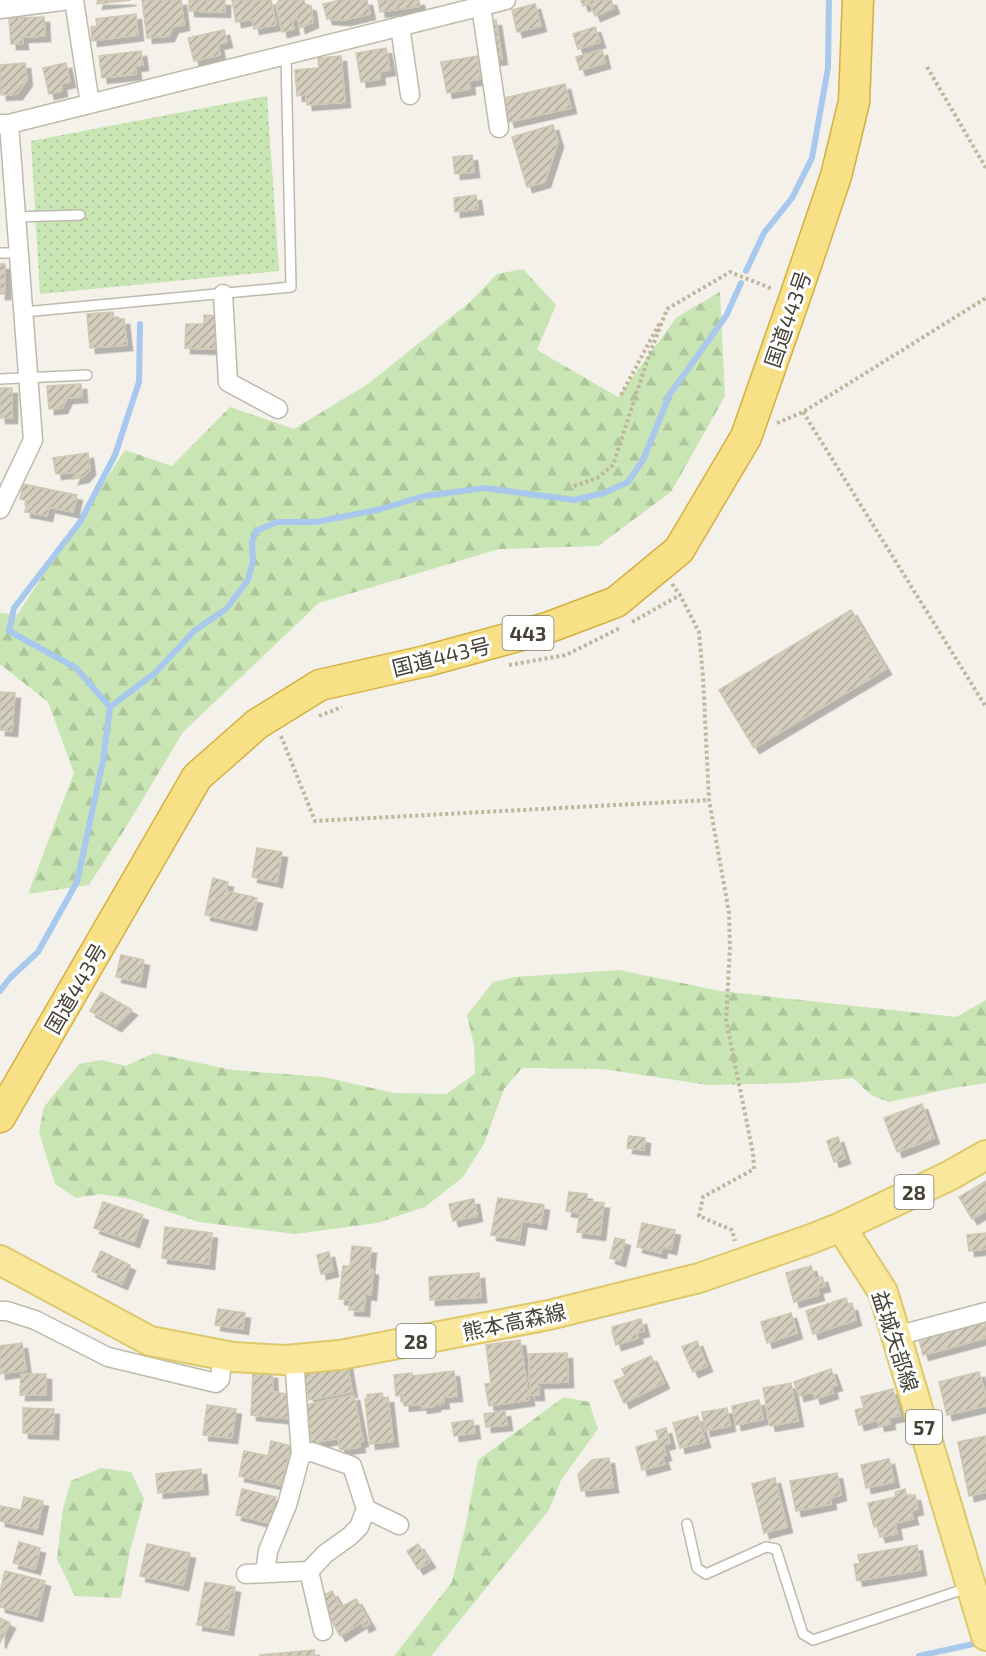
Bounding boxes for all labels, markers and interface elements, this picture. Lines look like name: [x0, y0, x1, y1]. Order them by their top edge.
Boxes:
street label: 国道443号: [759, 267, 815, 371]
road number: 443: [502, 616, 554, 650]
street label: 国道443号: [389, 632, 493, 680]
street label: 国道443号: [39, 938, 111, 1038]
road number: 28: [894, 1175, 934, 1209]
street label: 益城矢部線: [868, 1287, 924, 1395]
street label: 熊本高森線: [460, 1298, 568, 1344]
road number: 28: [396, 1324, 436, 1358]
road number: 57: [906, 1410, 942, 1444]

